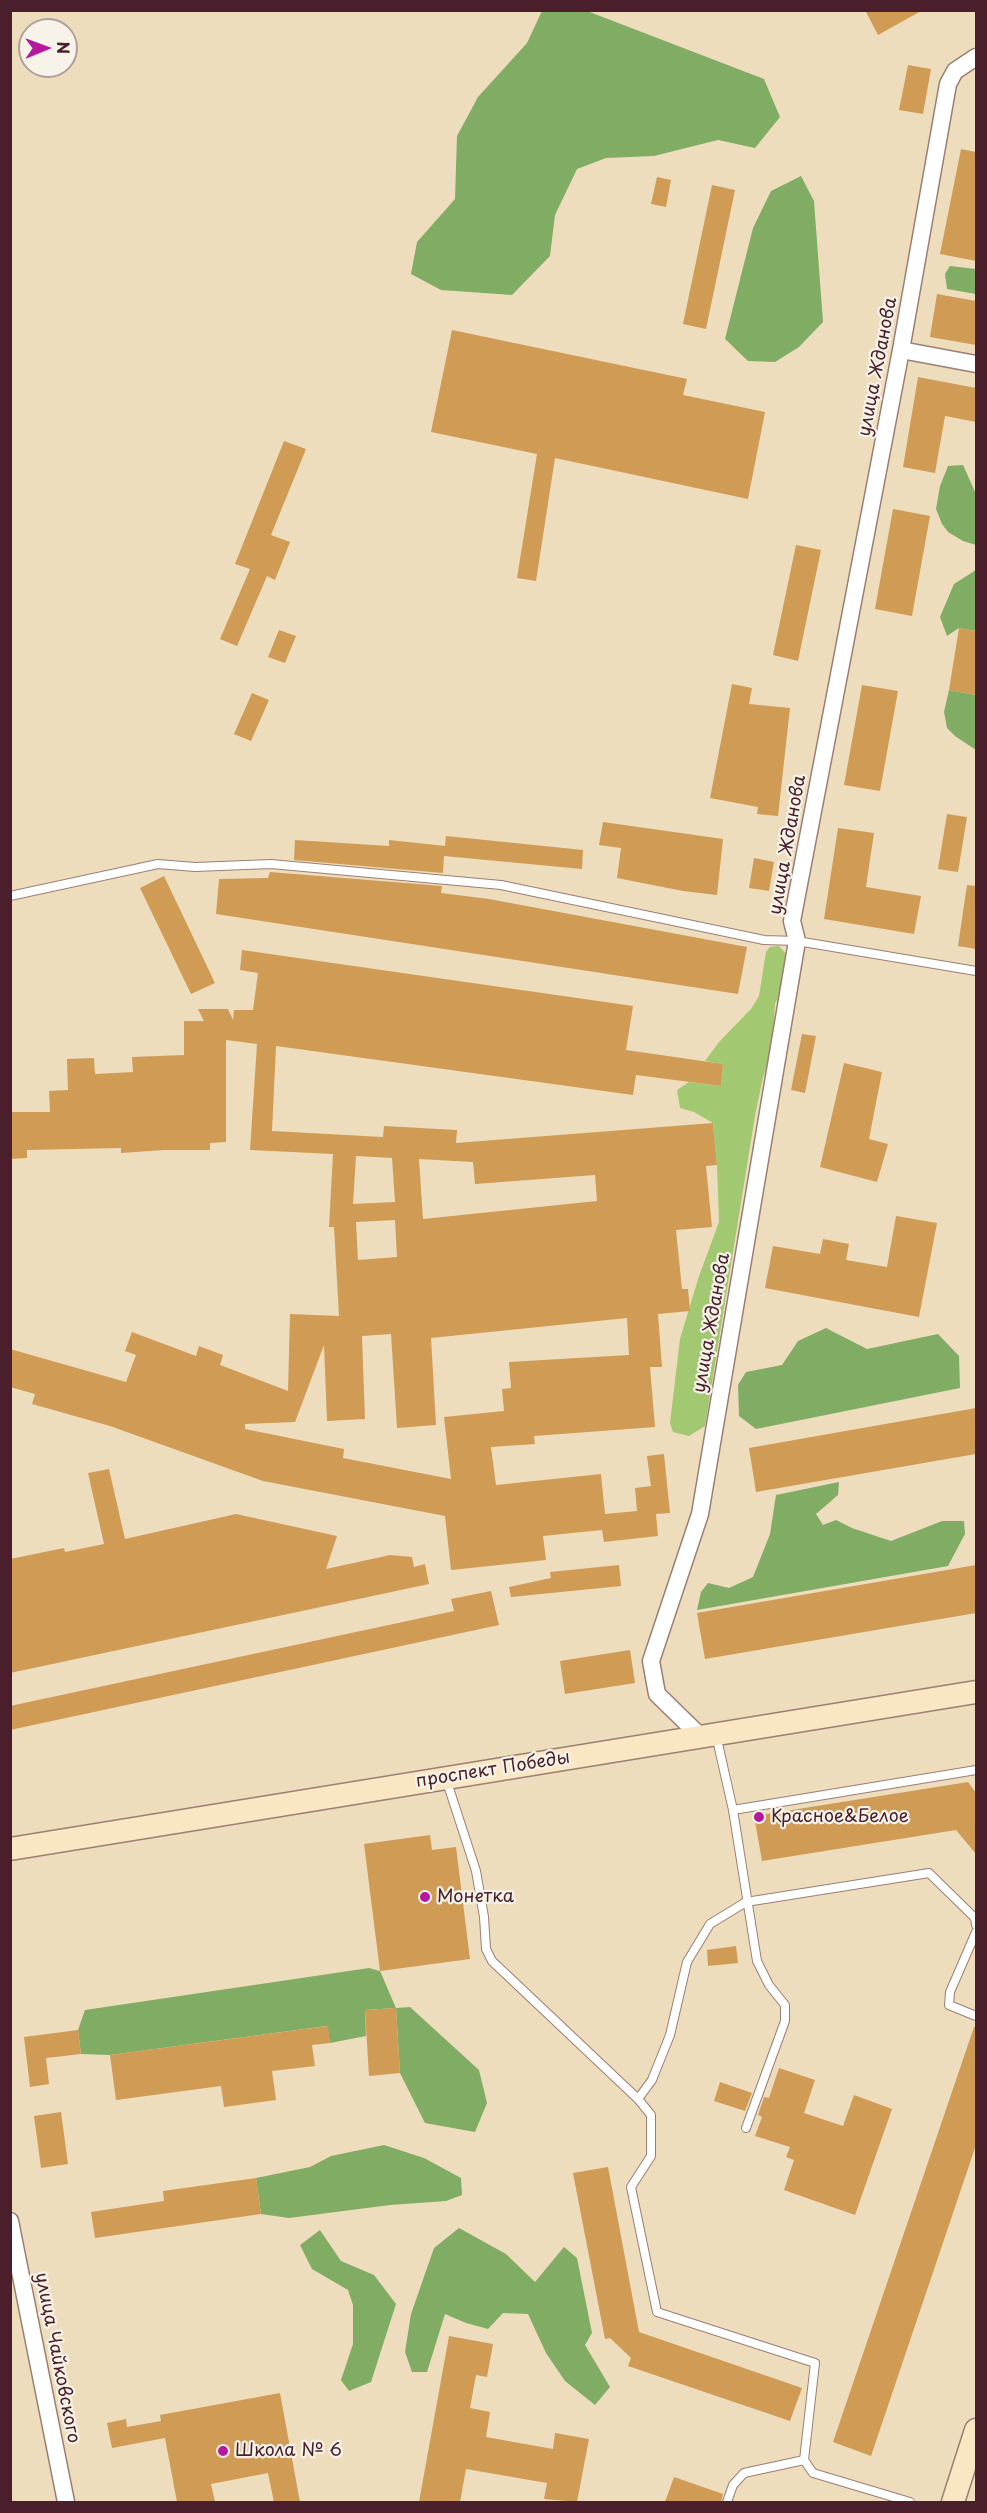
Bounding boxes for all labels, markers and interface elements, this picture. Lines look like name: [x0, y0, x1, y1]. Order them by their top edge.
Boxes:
north arrow: [18, 18, 78, 78]
text: N: [52, 41, 76, 54]
street label: улица Жданова: [854, 296, 902, 438]
street label: улица Жданова: [765, 774, 811, 916]
street label: улица Жданова: [689, 1252, 735, 1394]
street label: проспект Победы: [414, 1747, 572, 1793]
place label: Красное&Белое: [771, 1806, 909, 1828]
marker: Красное&Белое: [752, 1810, 766, 1824]
place label: Монетка: [437, 1886, 514, 1908]
marker: Монетка: [418, 1890, 432, 1904]
street label: улица Чайковского: [30, 2271, 84, 2445]
place label: Школа № 6: [235, 2440, 342, 2462]
marker: Школа № 6: [216, 2444, 230, 2458]

